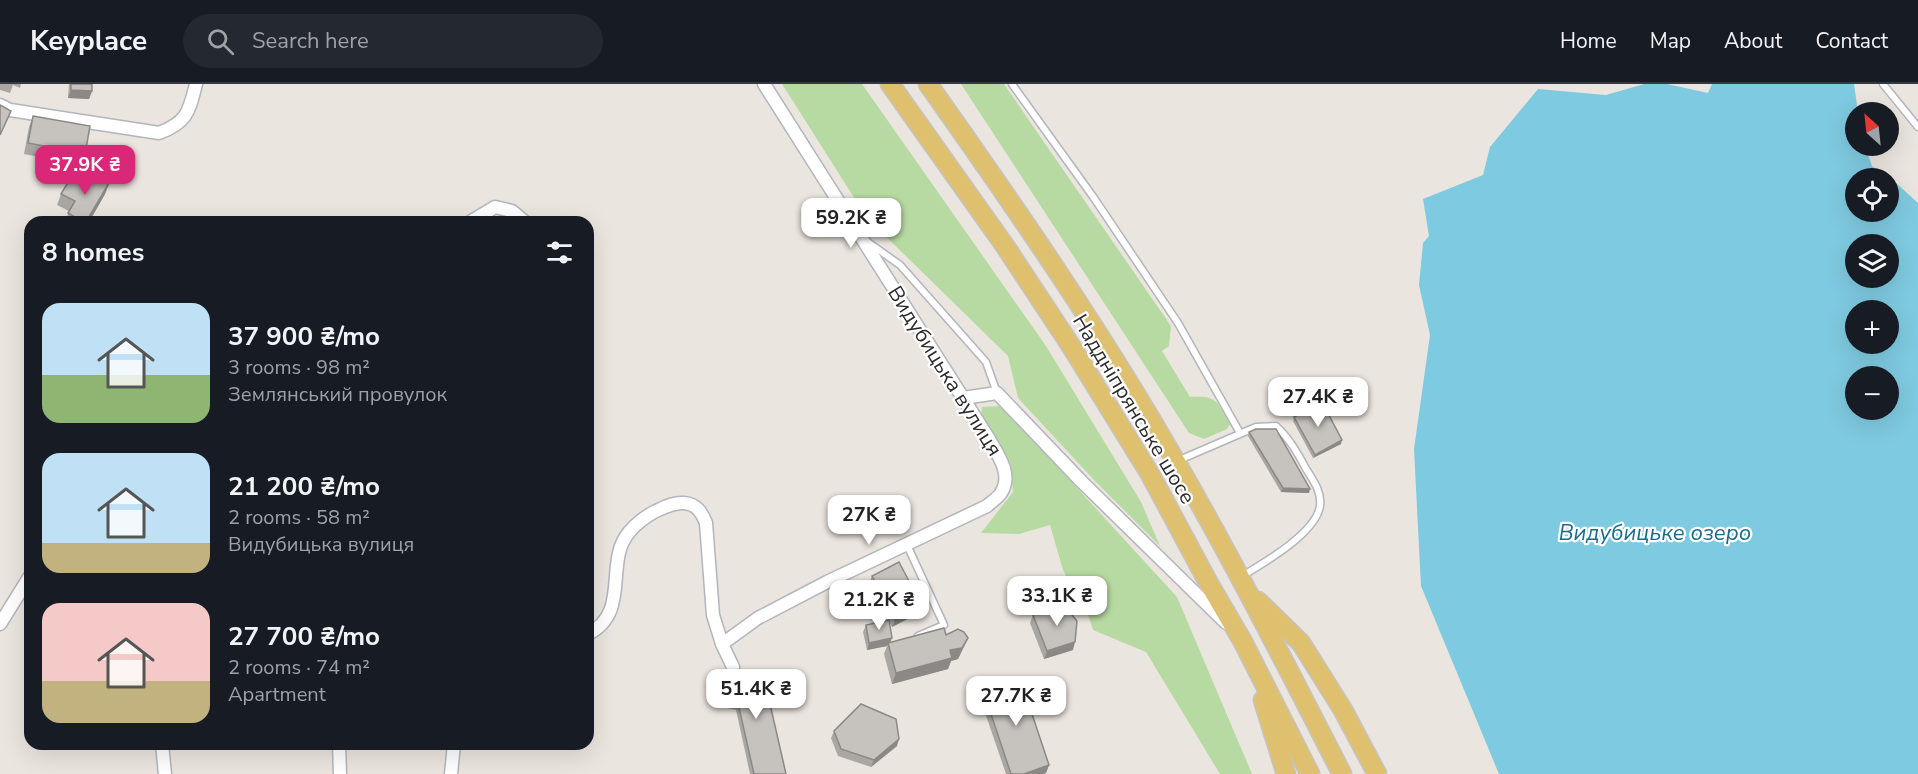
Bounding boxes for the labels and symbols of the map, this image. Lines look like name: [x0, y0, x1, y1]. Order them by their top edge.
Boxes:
north arrow: [1845, 102, 1899, 156]
pin: 37.9K ₴: [30, 145, 140, 196]
pin: 59.2K ₴: [796, 198, 906, 249]
street label: Видубицька вулиця: [881, 281, 1009, 461]
street label: Наддніпрянське шосе: [1066, 309, 1202, 509]
pin: 27.4K ₴: [1263, 377, 1373, 428]
pin: 27K ₴: [827, 495, 911, 546]
water label: Видубицьке озеро: [1559, 518, 1751, 548]
pin: 33.1K ₴: [1002, 576, 1112, 627]
pin: 21.2K ₴: [824, 580, 934, 631]
pin: 51.4K ₴: [701, 669, 811, 720]
pin: 27.7K ₴: [961, 676, 1071, 727]

